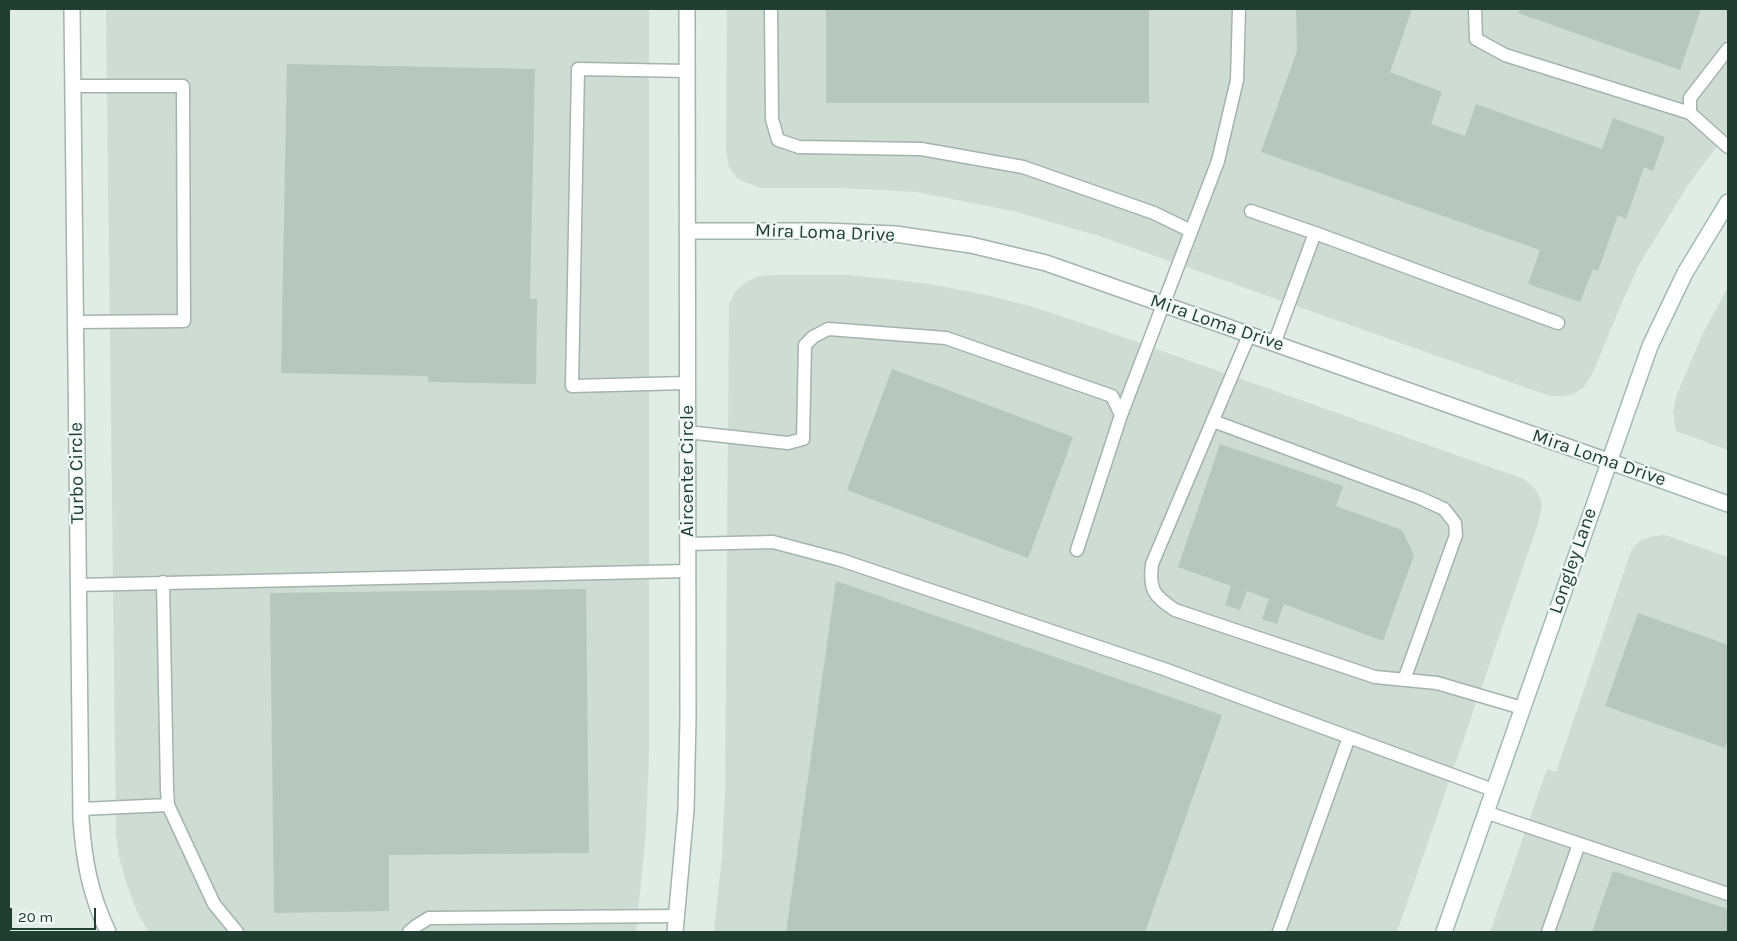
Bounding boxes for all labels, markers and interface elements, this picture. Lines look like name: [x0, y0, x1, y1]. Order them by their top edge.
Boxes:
street label: Mira Loma Drive: [755, 219, 895, 247]
street label: Mira Loma Drive: [1147, 289, 1287, 357]
street label: Aircenter Circle: [677, 405, 699, 537]
street label: Turbo Circle: [65, 422, 89, 524]
street label: Mira Loma Drive: [1529, 424, 1669, 492]
street label: Longley Lane: [1544, 505, 1602, 617]
scale bar: [12, 898, 99, 930]
text: 20 m: [18, 908, 53, 926]

